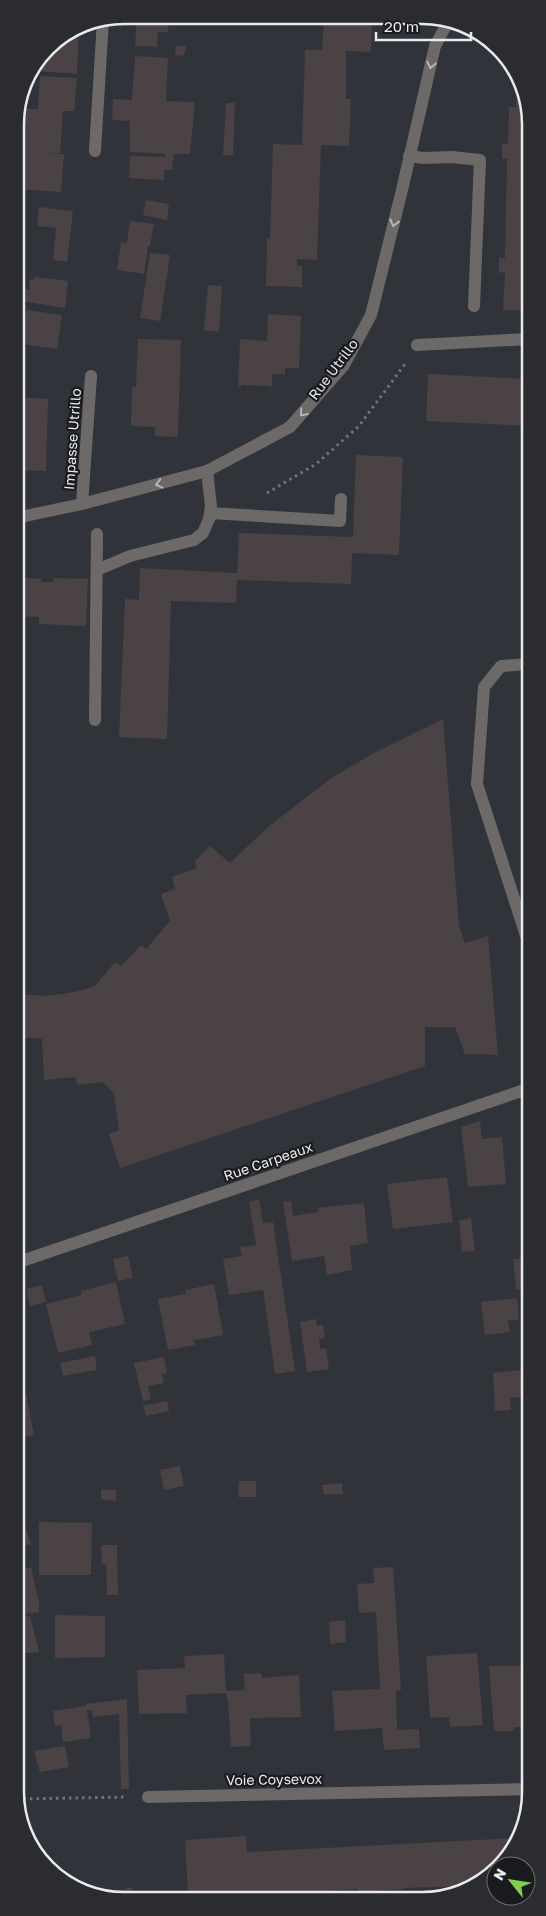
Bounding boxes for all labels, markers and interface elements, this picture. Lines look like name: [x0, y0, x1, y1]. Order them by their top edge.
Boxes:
scale bar: [376, 10, 471, 42]
text: 20 m: [384, 17, 419, 35]
one-way arrow: [426, 60, 437, 69]
one-way arrow: [389, 218, 400, 227]
street label: Rue Utrillo: [305, 335, 361, 403]
street label: Impasse Utrillo: [60, 388, 84, 490]
one-way arrow: [299, 407, 308, 416]
one-way arrow: [155, 478, 164, 489]
street label: Rue Carpeaux: [221, 1138, 315, 1184]
street label: Voie Coysevox: [226, 1770, 323, 1788]
north arrow: [486, 1856, 536, 1906]
text: N: [489, 1865, 509, 1883]

